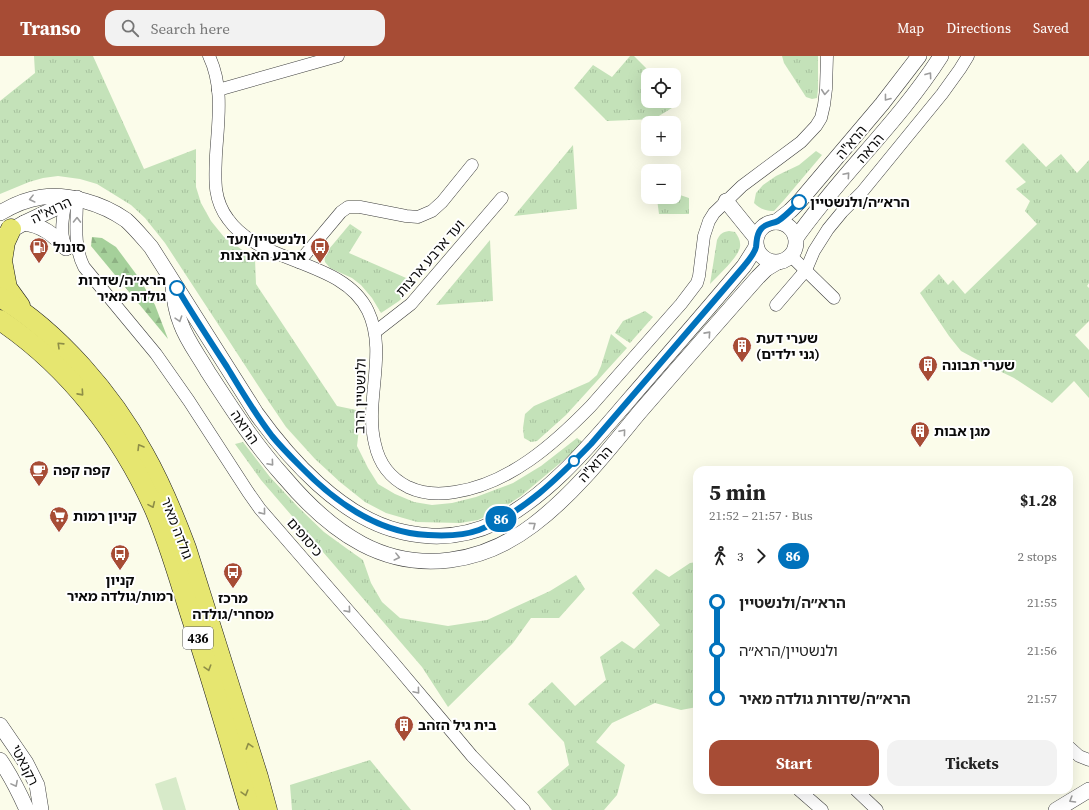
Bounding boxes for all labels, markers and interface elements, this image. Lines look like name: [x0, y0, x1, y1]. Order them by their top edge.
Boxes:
search box: [105, 10, 385, 46]
text: Transo: [20, 15, 81, 41]
icon: search: [119, 17, 141, 39]
text: Search here: [151, 18, 230, 39]
text: Map: [897, 18, 924, 38]
text: Directions: [946, 18, 1011, 38]
text: Saved: [1033, 18, 1069, 38]
map controls: [641, 68, 681, 204]
button: locate: [641, 68, 681, 108]
one-way arrow: [924, 72, 931, 79]
one-way arrow: [821, 89, 830, 95]
one-way arrow: [885, 94, 892, 101]
button: +: [641, 116, 681, 156]
street label: הרא''ה: [831, 121, 871, 163]
street label: הראה: [851, 129, 889, 167]
button: −: [641, 164, 681, 204]
one-way arrow: [842, 173, 849, 180]
street label: הרוא''ה: [27, 192, 75, 228]
place label: הרא״ה/ולנשטיין: [810, 192, 910, 212]
one-way arrow: [29, 194, 36, 203]
marker: הרא״ה/ולנשטיין: [791, 194, 807, 210]
street label: ועד ארבע ארצות: [391, 215, 469, 301]
one-way arrow: [72, 217, 81, 223]
place label: ולנשטיין/ועד ארבע הארצות: [220, 229, 307, 265]
fuel station icon: סונול: [28, 236, 50, 264]
bus stop icon: ולנשטיין/ועד ארבע הארצות: [309, 236, 331, 264]
place label: סונול: [53, 237, 85, 257]
place label: הרא״ה/שדרות גולדה מאיר: [78, 270, 166, 306]
marker: הרא״ה/שדרות גולדה מאיר: [169, 280, 185, 296]
one-way arrow: [174, 315, 183, 322]
place label: שערי דעת (גני ילדים): [756, 328, 820, 364]
one-way arrow: [703, 331, 710, 338]
building icon: שערי דעת (גני ילדים): [731, 335, 753, 363]
one-way arrow: [57, 342, 65, 349]
building icon: שערי תבונה: [917, 354, 939, 382]
place label: שערי תבונה: [942, 355, 1015, 375]
street label: ולנשטיין הרב: [349, 358, 371, 434]
one-way arrow: [76, 388, 83, 396]
street label: הרואה: [226, 406, 264, 448]
building icon: מגן אבות: [909, 420, 931, 448]
place label: מגן אבות: [934, 421, 990, 441]
one-way arrow: [619, 430, 626, 437]
street label: הרוא"ה: [573, 441, 617, 487]
one-way arrow: [137, 443, 144, 451]
unlabelled marker: [568, 455, 580, 467]
cafe icon: קפה קפה: [28, 459, 50, 487]
one-way arrow: [267, 459, 274, 466]
place label: קפה קפה: [53, 460, 110, 480]
text: 5 min: [709, 477, 766, 507]
text: $1.28: [1020, 490, 1057, 511]
street label: גולדה מאיר: [156, 494, 198, 562]
one-way arrow: [148, 502, 156, 509]
supermarket icon: קניון רמות: [48, 505, 70, 533]
place label: קניון רמות: [73, 506, 137, 526]
line badge: 86: [483, 506, 519, 532]
one-way arrow: [259, 507, 266, 514]
text: 21:52 – 21:57 · Bus: [709, 507, 813, 524]
text: 86: [493, 509, 509, 529]
street label: כיסופים: [282, 513, 328, 561]
one-way arrow: [528, 523, 535, 530]
bus stop icon: קניון רמות/גולדה מאיר: [109, 543, 131, 571]
icon: walk: [709, 545, 731, 567]
icon: forward: [750, 545, 772, 567]
text: 86: [786, 546, 801, 566]
text: 3: [737, 548, 744, 565]
text: 2 stops: [1017, 548, 1057, 565]
one-way arrow: [394, 552, 401, 561]
bus stop icon: מרכז מסחרי/גולדה: [222, 561, 244, 589]
place label: קניון רמות/גולדה מאיר: [67, 570, 173, 606]
place label: מרכז מסחרי/גולדה: [192, 588, 274, 624]
text: הרא״ה/ולנשטיין: [739, 592, 846, 613]
text: 21:55: [1027, 594, 1057, 611]
one-way arrow: [344, 605, 351, 613]
road number: 436: [183, 627, 213, 649]
text: ולנשטיין/הרא״ה: [739, 640, 838, 661]
text: 21:56: [1027, 642, 1057, 659]
one-way arrow: [203, 664, 212, 671]
one-way arrow: [413, 687, 420, 694]
text: הרא״ה/שדרות גולדה מאיר: [739, 688, 911, 709]
text: 21:57: [1027, 690, 1057, 707]
building icon: בית גיל הזהב: [393, 714, 415, 742]
place label: בית גיל הזהב: [418, 715, 497, 735]
button: Start: [709, 740, 879, 786]
button: Tickets: [887, 740, 1057, 786]
street label: רקנאטי: [6, 741, 44, 789]
one-way arrow: [245, 742, 253, 749]
one-way arrow: [10, 780, 17, 787]
one-way arrow: [240, 789, 248, 796]
one-way arrow: [1069, 795, 1076, 802]

